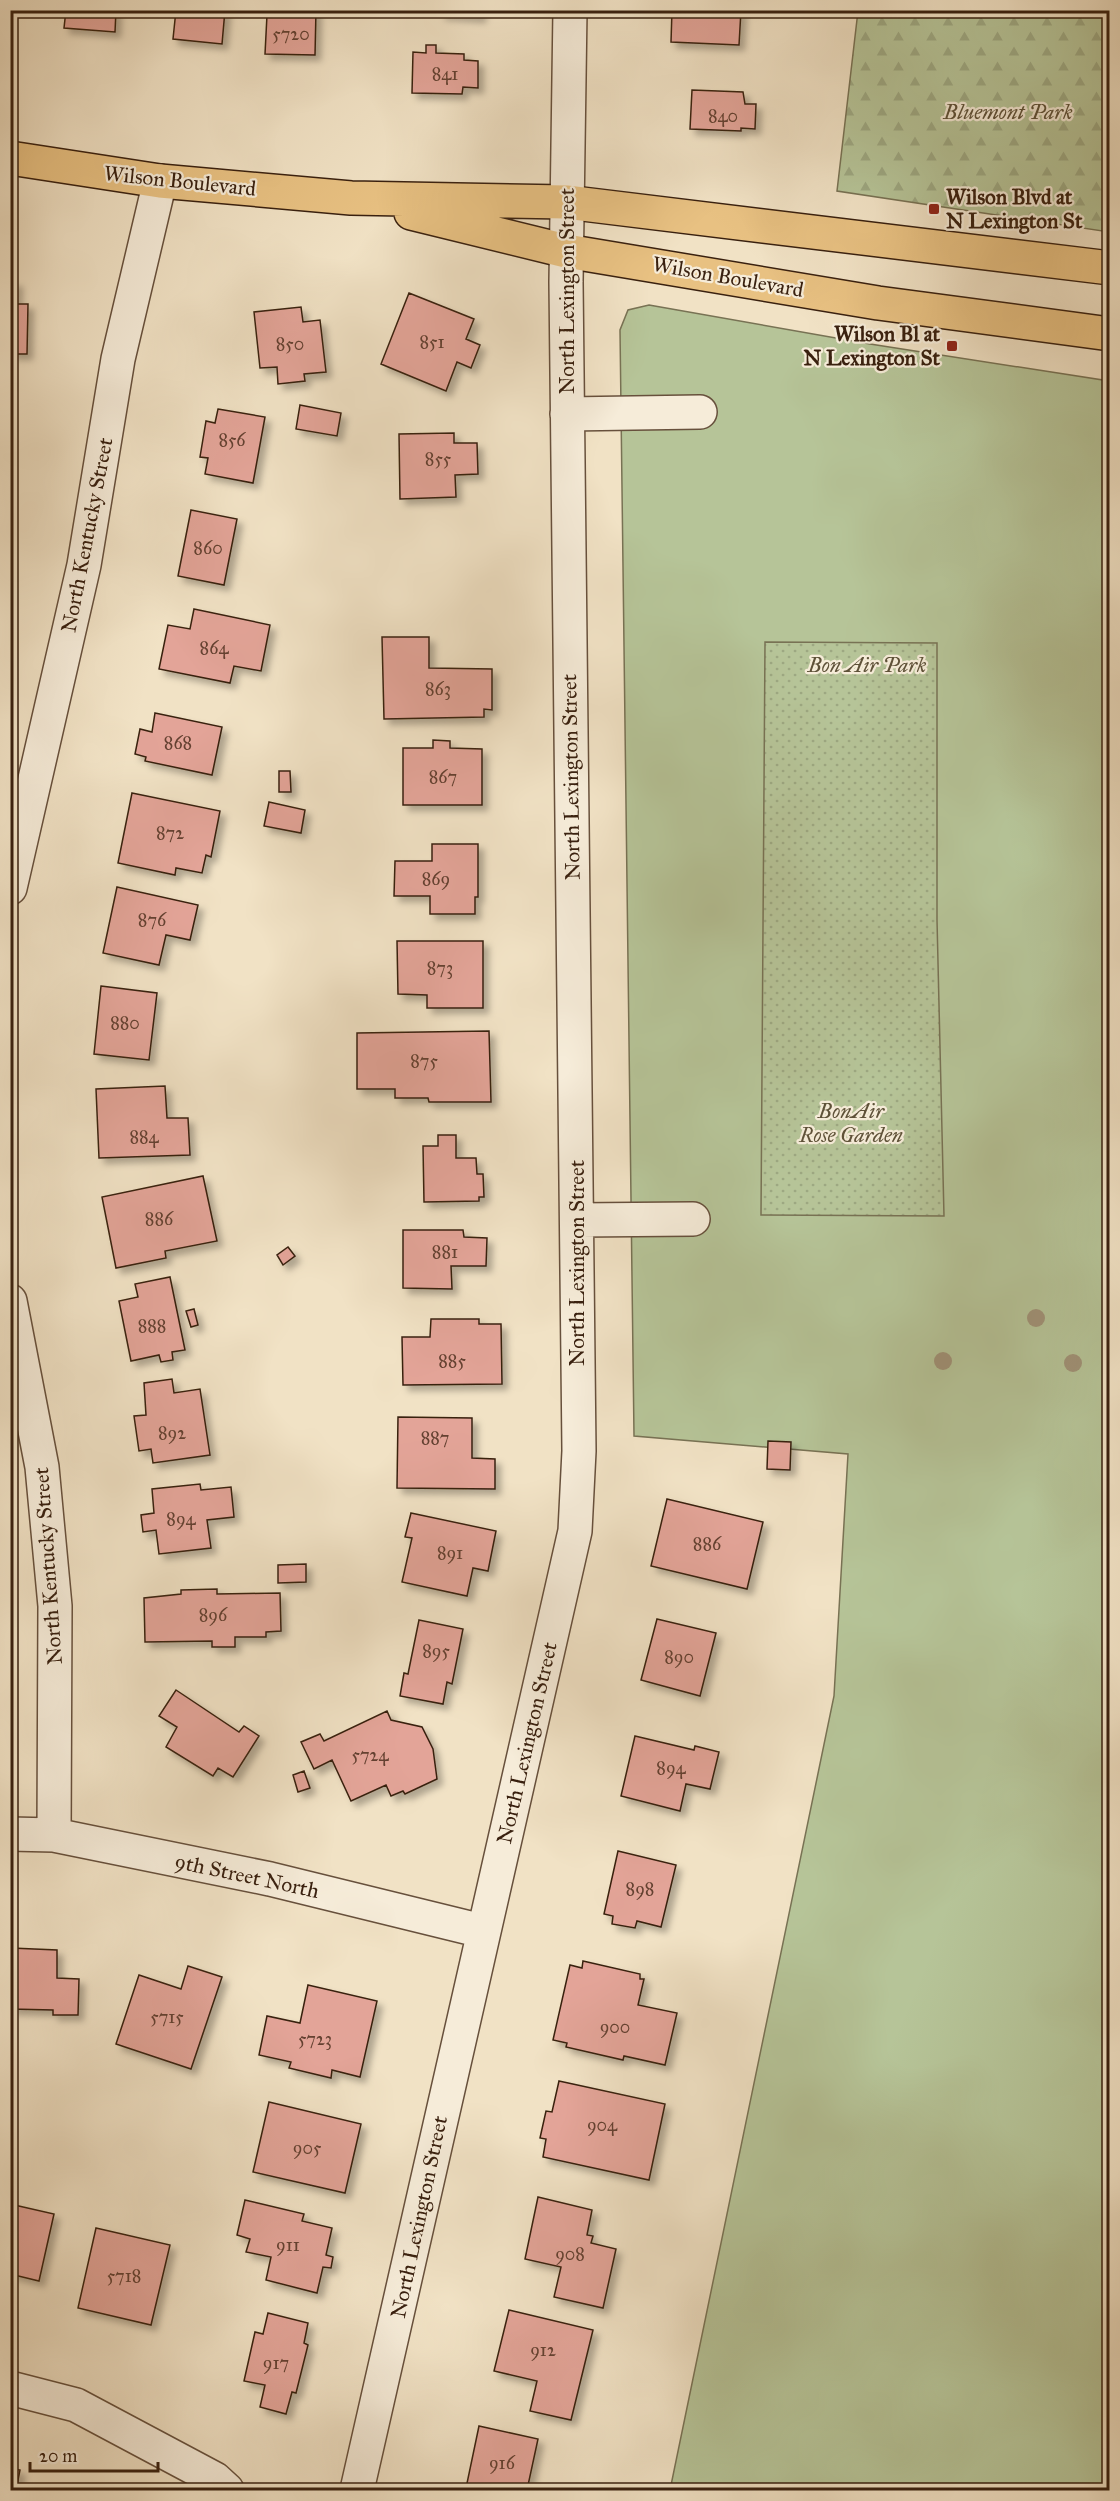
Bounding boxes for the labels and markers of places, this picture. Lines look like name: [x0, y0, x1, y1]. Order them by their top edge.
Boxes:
place label: Wilson Blvd at N Lexington St: [946, 184, 1083, 234]
marker: Wilson Blvd at N Lexington St: [927, 202, 941, 216]
place label: Wilson Bl at N Lexington St: [804, 321, 941, 371]
marker: Wilson Bl at N Lexington St: [945, 339, 959, 353]

